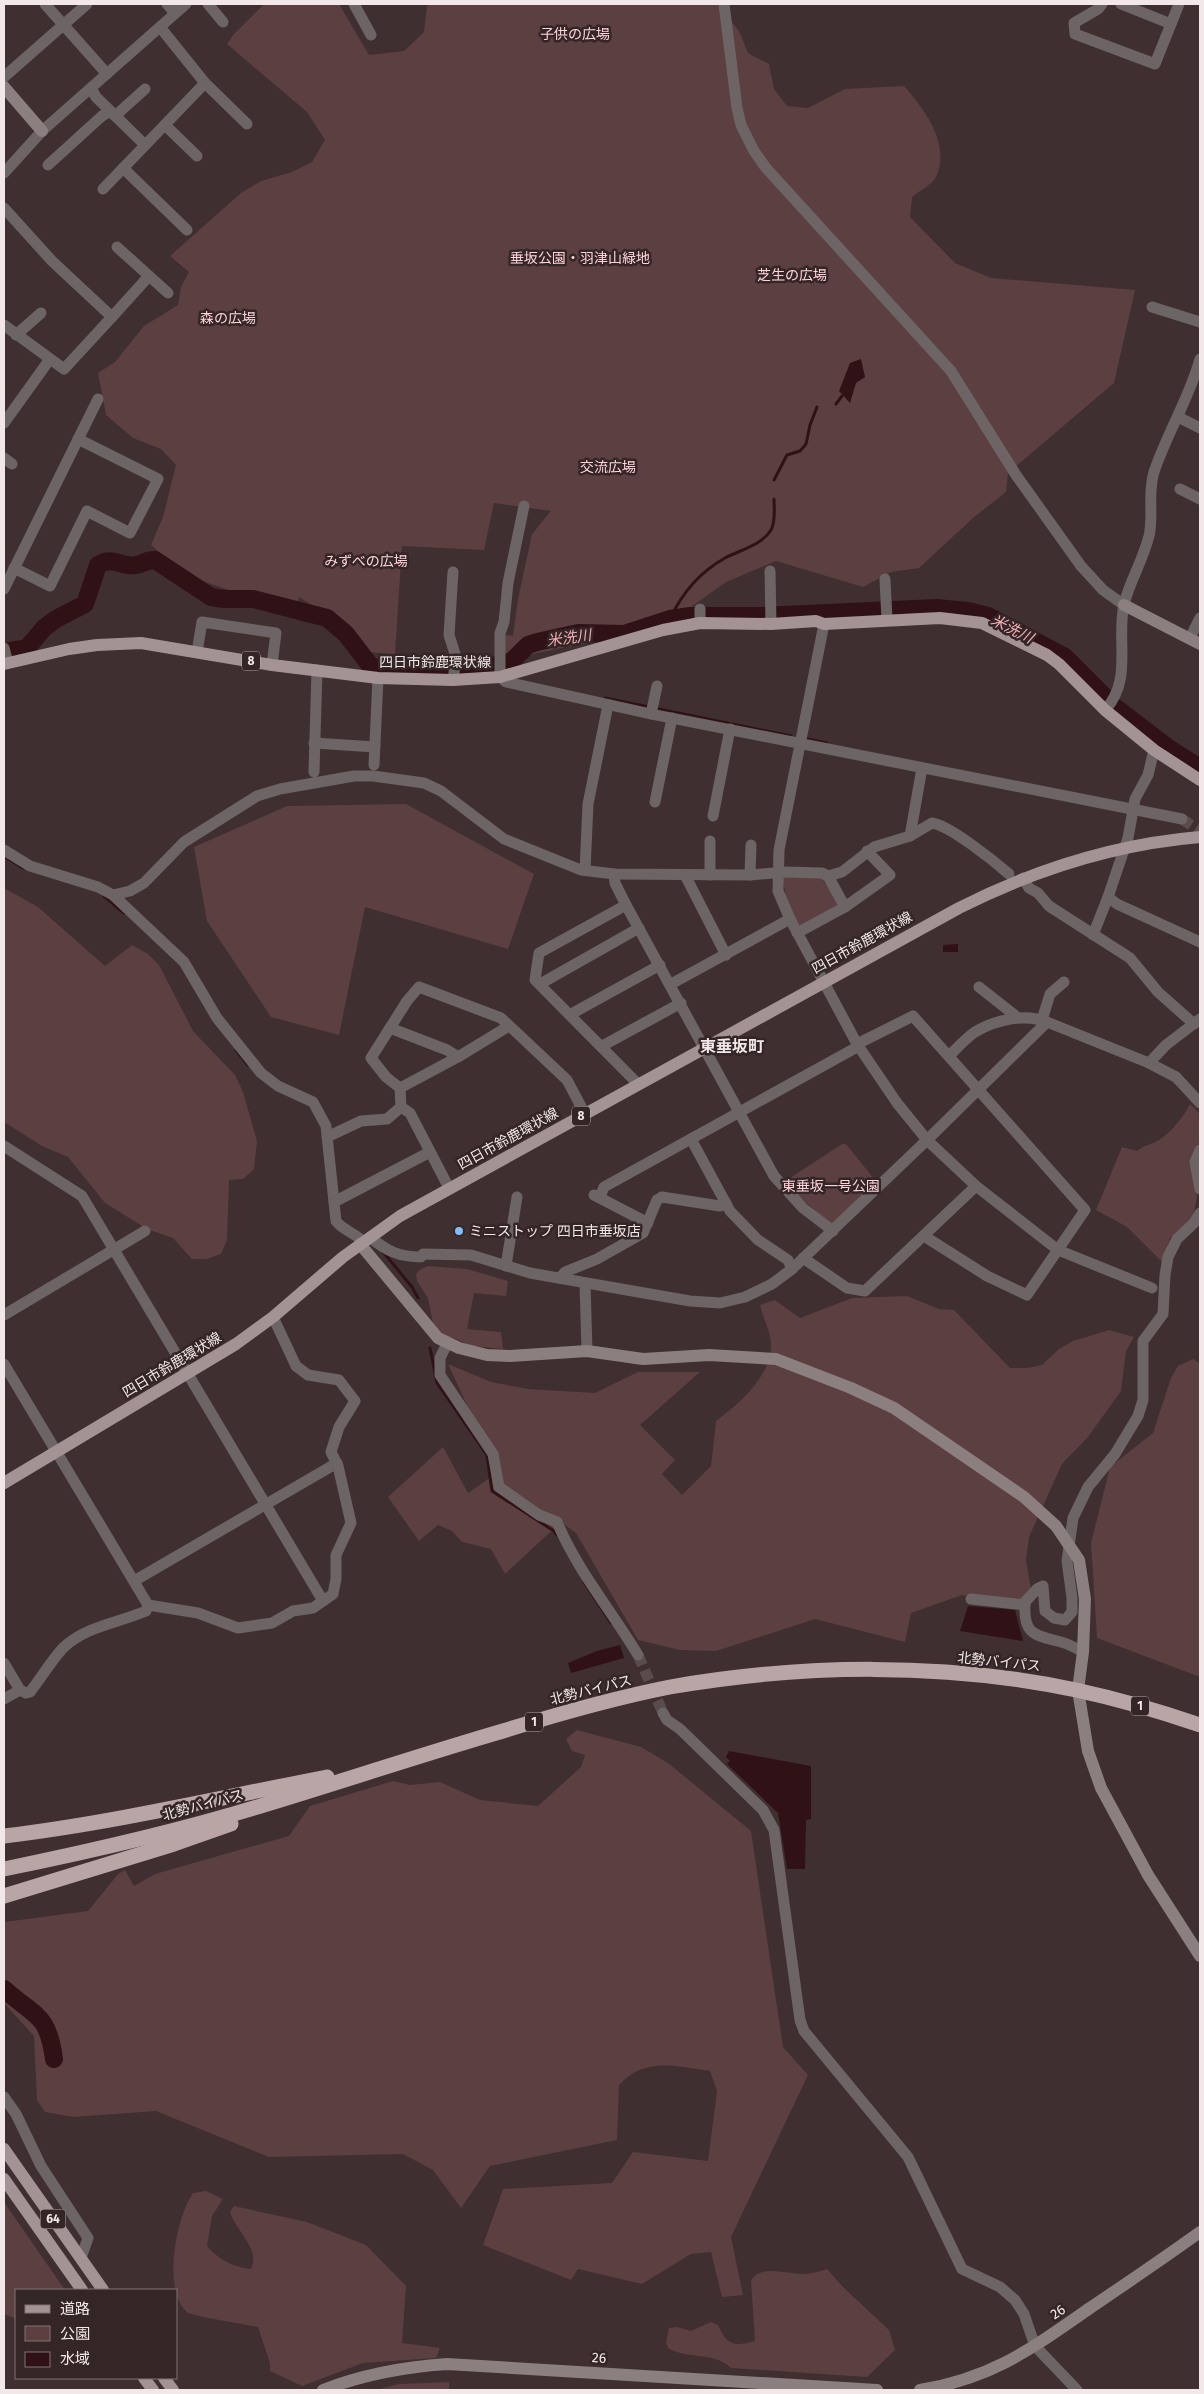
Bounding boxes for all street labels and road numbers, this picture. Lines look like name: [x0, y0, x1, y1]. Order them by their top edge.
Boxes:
road number: 8: [242, 651, 260, 670]
street label: 四日市鈴鹿環状線: [379, 654, 491, 671]
street label: 四日市鈴鹿環状線: [809, 908, 915, 978]
street label: 四日市鈴鹿環状線: [455, 1104, 561, 1174]
road number: 8: [572, 1106, 590, 1126]
street label: 四日市鈴鹿環状線: [120, 1329, 224, 1401]
street label: 北勢バイパス: [956, 1649, 1042, 1675]
street label: 北勢バイパス: [548, 1672, 634, 1708]
road number: 1: [1131, 1696, 1149, 1715]
road number: 1: [525, 1712, 543, 1731]
street label: 北勢バイパス: [160, 1786, 246, 1824]
road number: 64: [40, 2210, 66, 2228]
street label: 26: [1047, 2301, 1069, 2323]
street label: 26: [591, 2349, 607, 2367]

